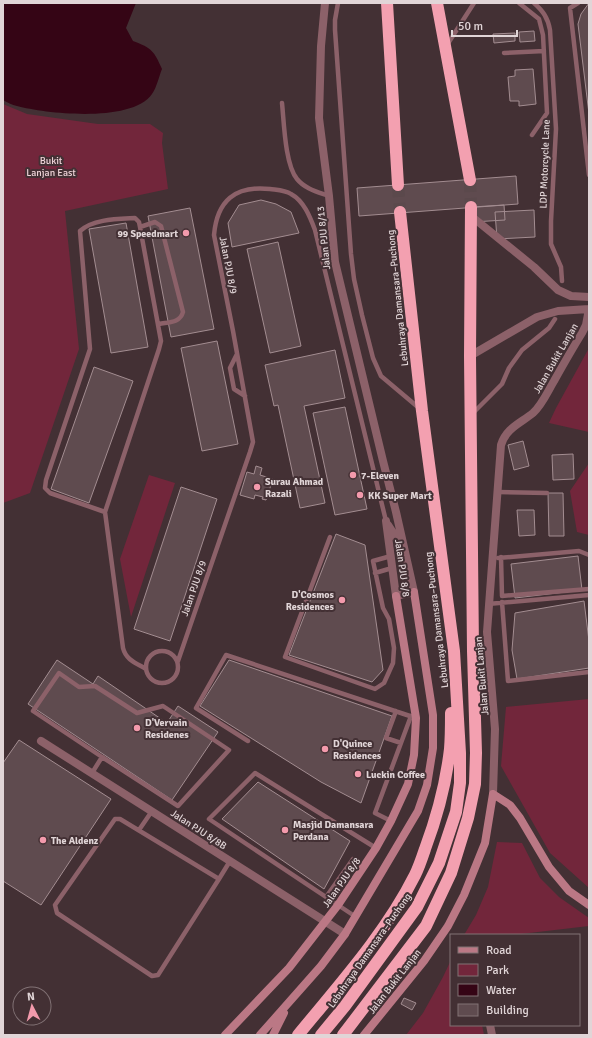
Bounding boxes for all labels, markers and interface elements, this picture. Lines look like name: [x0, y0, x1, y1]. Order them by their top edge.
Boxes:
scale bar: [452, 12, 517, 38]
text: 50 m: [458, 19, 483, 34]
street label: LDP Motorcycle Lane: [537, 119, 553, 209]
park label: Bukit Lanjan East: [26, 155, 76, 179]
street label: Jalan PJU 8/13: [315, 206, 333, 270]
place label: 99 Speedmart: [117, 228, 178, 240]
marker: 99 Speedmart: [181, 228, 191, 238]
street label: Lebuhraya Damansara–Puchong: [385, 229, 411, 367]
street label: Jalan PJU 8/9: [217, 235, 239, 295]
street label: Jalan Bukit Lanjan: [531, 321, 581, 396]
marker: 7-Eleven: [348, 470, 358, 480]
place label: 7-Eleven: [361, 470, 399, 482]
place label: Surau Ahmad Razali: [265, 476, 324, 500]
marker: Surau Ahmad Razali: [252, 482, 262, 492]
marker: KK Super Mart: [355, 490, 365, 500]
place label: KK Super Mart: [368, 490, 432, 502]
street label: Jalan PJU 8/8: [392, 538, 412, 598]
street label: Lebuhraya Damansara–Puchong: [423, 551, 451, 689]
street label: Jalan PJU 8/9: [179, 559, 209, 618]
place label: D'Cosmos Residences: [286, 589, 335, 613]
marker: D'Cosmos Residences: [337, 595, 347, 605]
street label: Jalan Bukit Lanjan: [473, 636, 491, 716]
place label: D'Vervain Residenes: [145, 717, 189, 741]
marker: D'Vervain Residenes: [132, 723, 142, 733]
place label: D'Quince Residences: [333, 738, 382, 762]
marker: D'Quince Residences: [320, 744, 330, 754]
marker: Luckin Coffee: [353, 769, 363, 779]
place label: Luckin Coffee: [366, 769, 425, 781]
street label: Jalan PJU 8/8B: [168, 807, 229, 852]
place label: Masjid Damansara Perdana: [293, 819, 374, 843]
marker: Masjid Damansara Perdana: [280, 825, 290, 835]
marker: The Aldenz: [38, 835, 48, 845]
place label: The Aldenz: [51, 835, 99, 847]
street label: Jalan PJU 8/8: [320, 855, 363, 910]
street label: Lebuhraya Damansara–Puchong: [326, 891, 414, 1010]
legend: [450, 934, 580, 1026]
text: Road: [486, 943, 512, 958]
street label: Jalan Bukit Lanjan: [366, 947, 424, 1016]
text: Park: [486, 963, 509, 978]
text: Water: [486, 983, 517, 998]
north arrow: [12, 986, 52, 1026]
text: N: [27, 990, 35, 1003]
text: Building: [486, 1003, 529, 1018]

